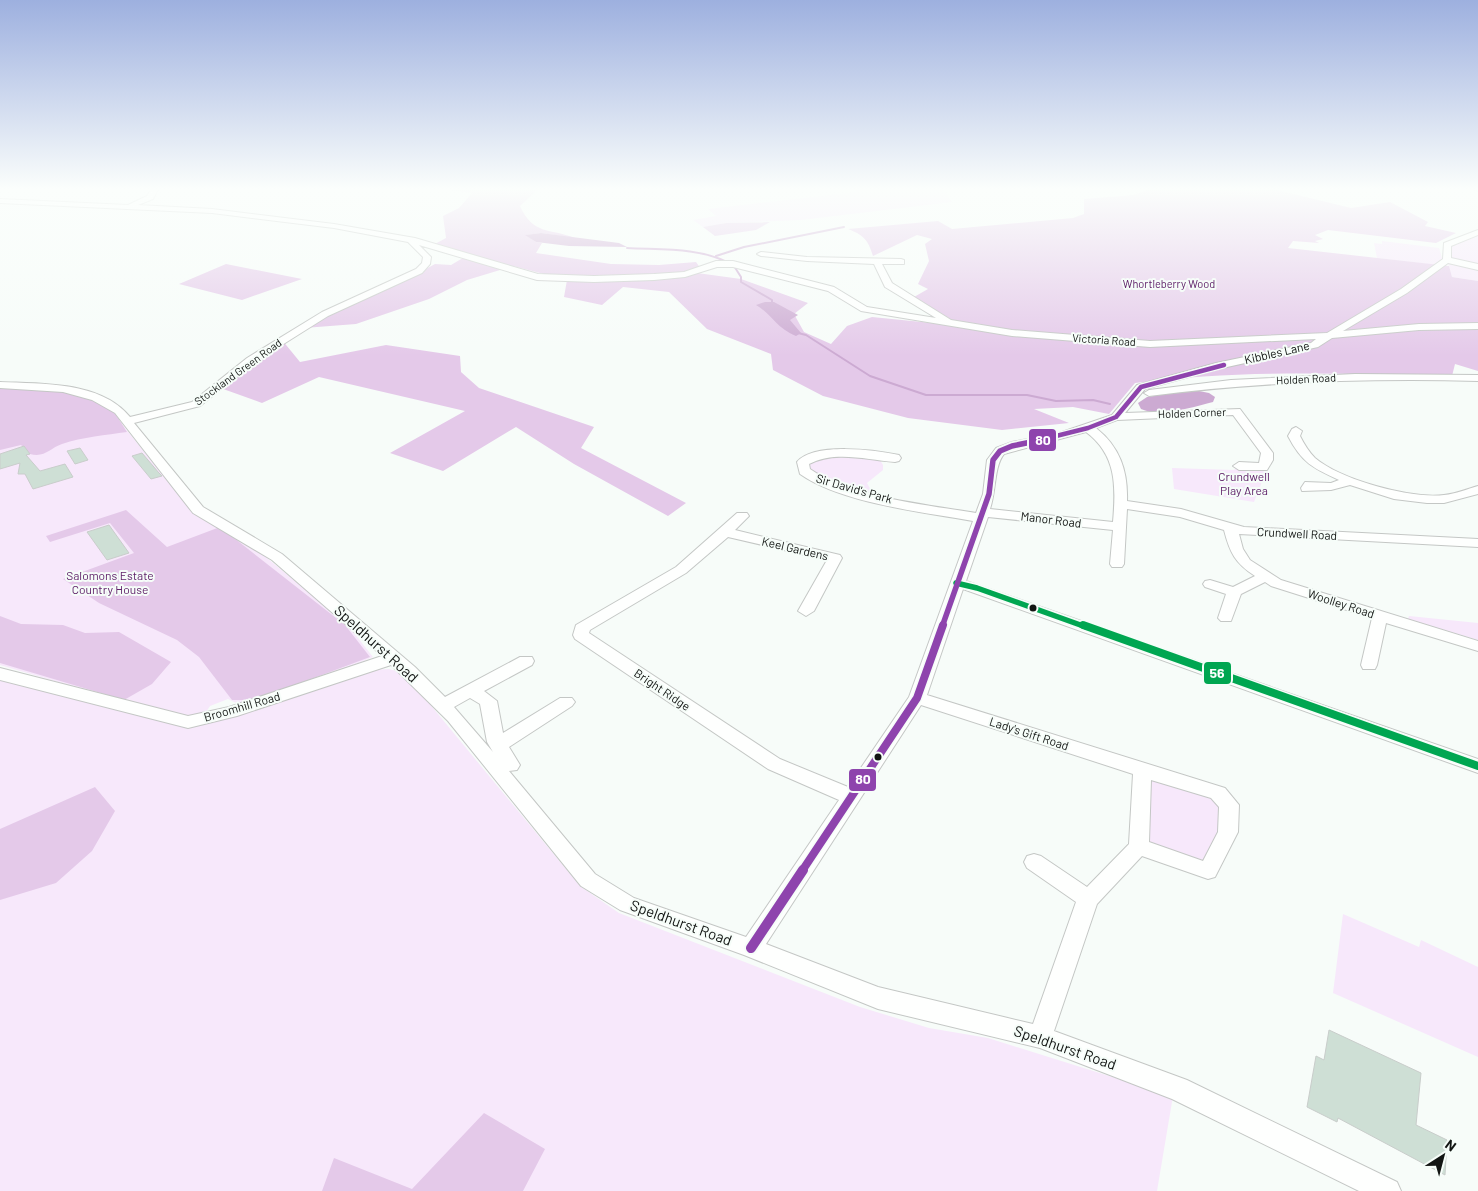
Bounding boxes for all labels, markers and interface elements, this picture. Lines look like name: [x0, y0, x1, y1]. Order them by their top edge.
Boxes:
park label: Whortleberry Wood: [1123, 277, 1215, 290]
street label: Victoria Road: [1072, 331, 1136, 348]
street label: Stockland Green Road: [192, 336, 284, 408]
street label: Kibbles Lane: [1243, 338, 1311, 366]
street label: Holden Road: [1276, 370, 1336, 387]
street label: Holden Corner: [1158, 405, 1226, 420]
line badge: 80: [1028, 428, 1057, 452]
text: 80: [1035, 431, 1051, 448]
park label: Crundwell Play Area: [1218, 469, 1270, 497]
street label: Sir David's Park: [815, 470, 894, 506]
street label: Manor Road: [1020, 508, 1082, 530]
street label: Crundwell Road: [1257, 524, 1338, 542]
street label: Keel Gardens: [761, 534, 830, 563]
park label: Salomons Estate Country House: [66, 568, 154, 596]
street label: Woolley Road: [1306, 586, 1376, 620]
street label: Speldhurst Road: [331, 601, 422, 686]
unlabelled marker: [1028, 603, 1038, 613]
line badge: 56: [1203, 661, 1232, 685]
text: 56: [1209, 664, 1225, 681]
street label: Bright Ridge: [632, 665, 693, 713]
street label: Broomhill Road: [202, 688, 282, 724]
street label: Lady's Gift Road: [988, 714, 1071, 752]
unlabelled marker: [873, 752, 883, 762]
line badge: 80: [848, 768, 877, 792]
text: 80: [855, 770, 871, 787]
street label: Speldhurst Road: [628, 895, 735, 949]
street label: Speldhurst Road: [1012, 1021, 1119, 1073]
north arrow: [1418, 1131, 1468, 1181]
text: N: [1442, 1135, 1460, 1155]

